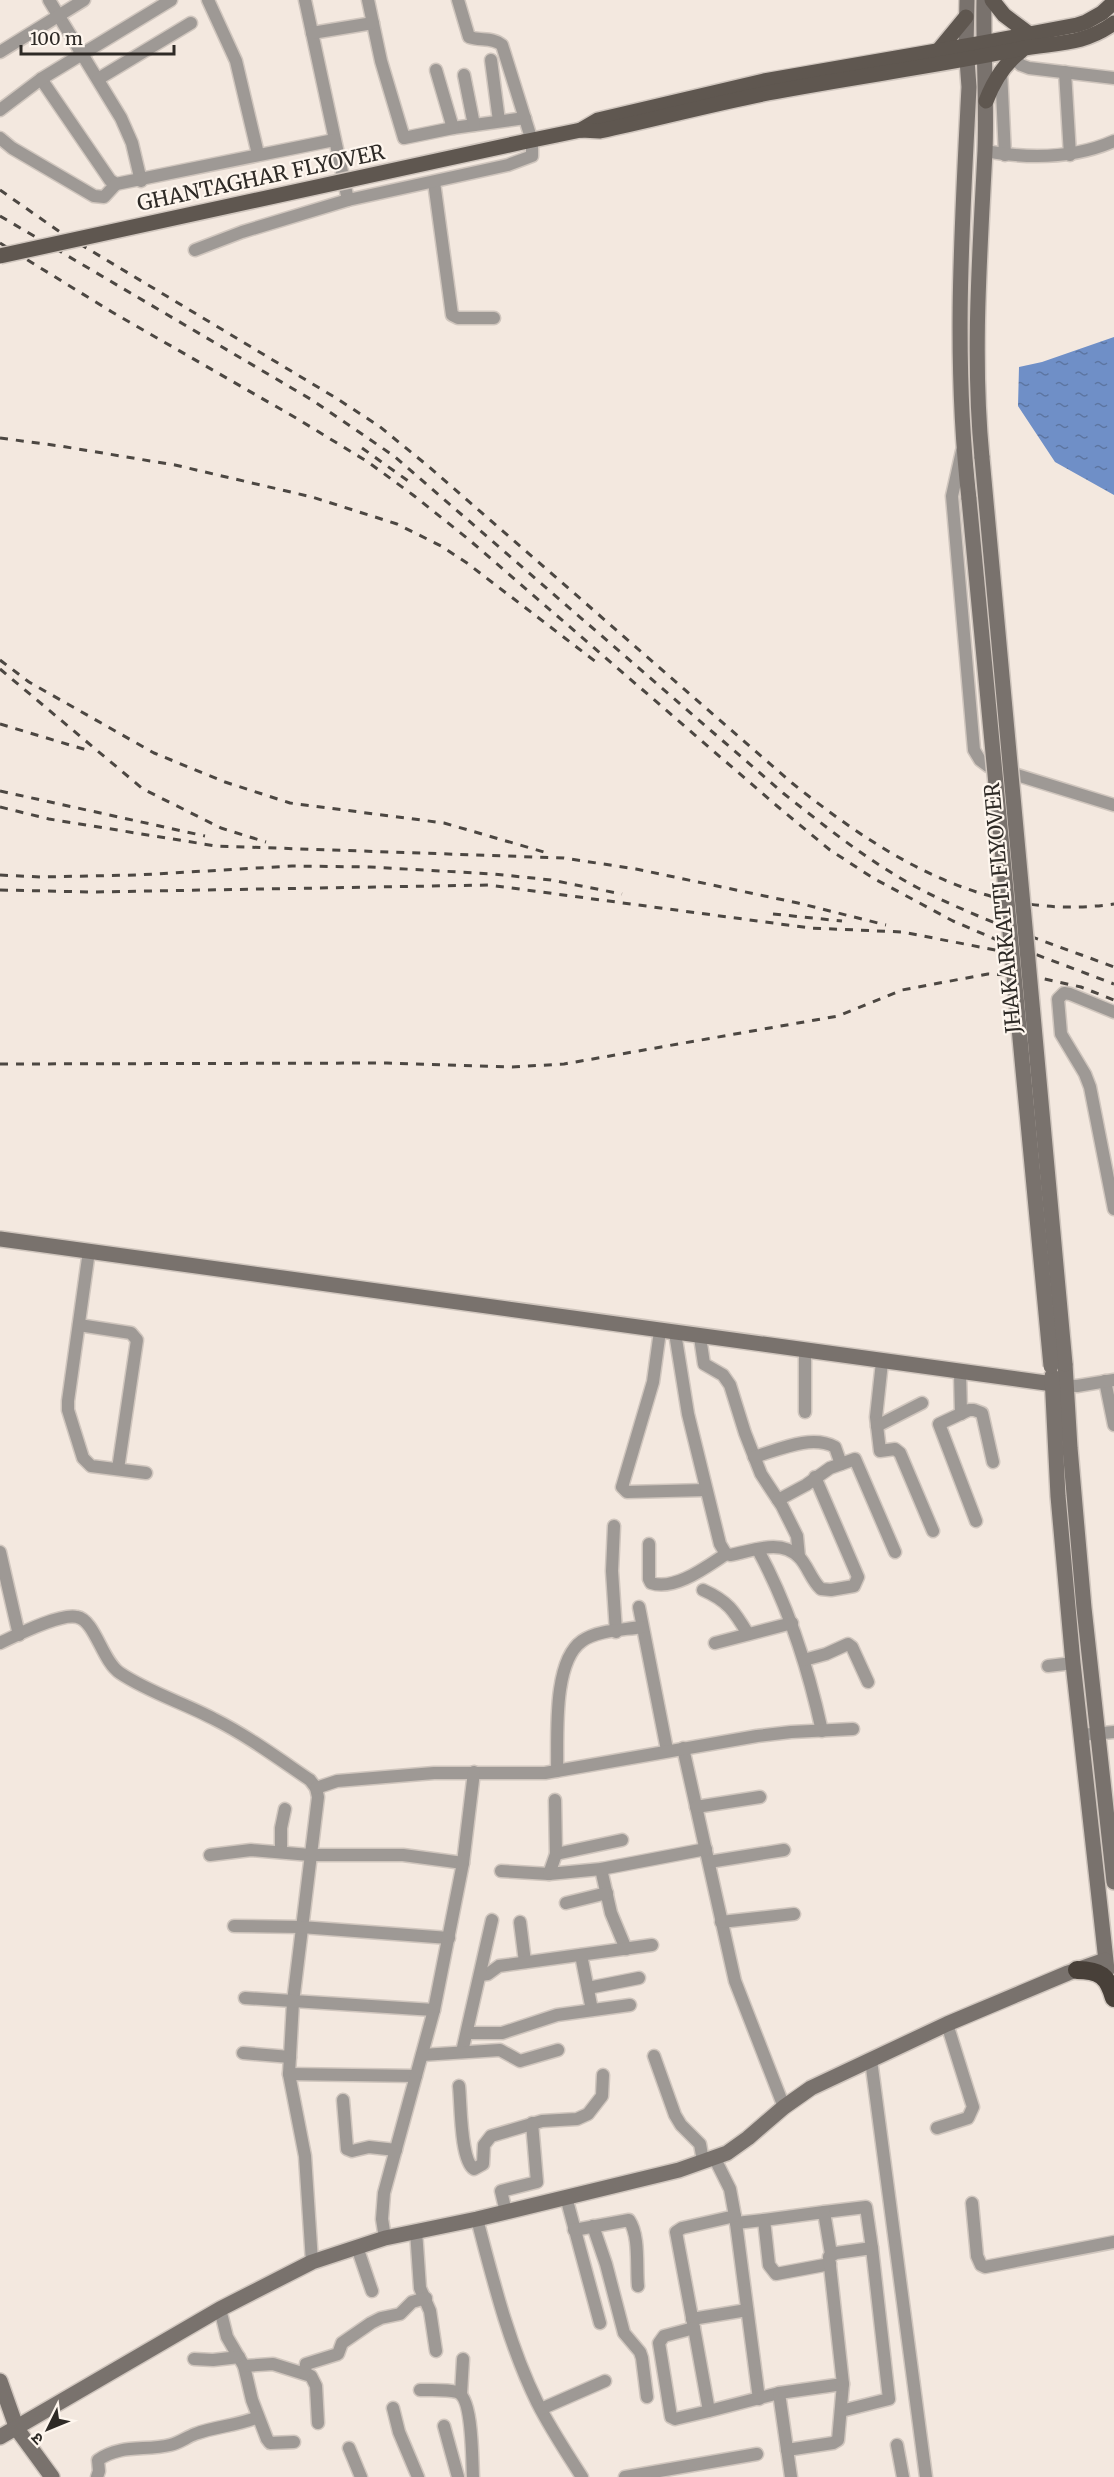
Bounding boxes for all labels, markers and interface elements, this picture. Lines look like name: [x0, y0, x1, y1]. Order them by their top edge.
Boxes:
scale bar: [21, 18, 174, 56]
text: 100 m: [30, 27, 83, 50]
street label: GHANTAGHAR FLYOVER: [135, 138, 388, 217]
street label: JHAKARKATTI FLYOVER: [978, 781, 1027, 1035]
north arrow: [18, 2399, 78, 2459]
text: उ: [26, 2429, 48, 2449]

